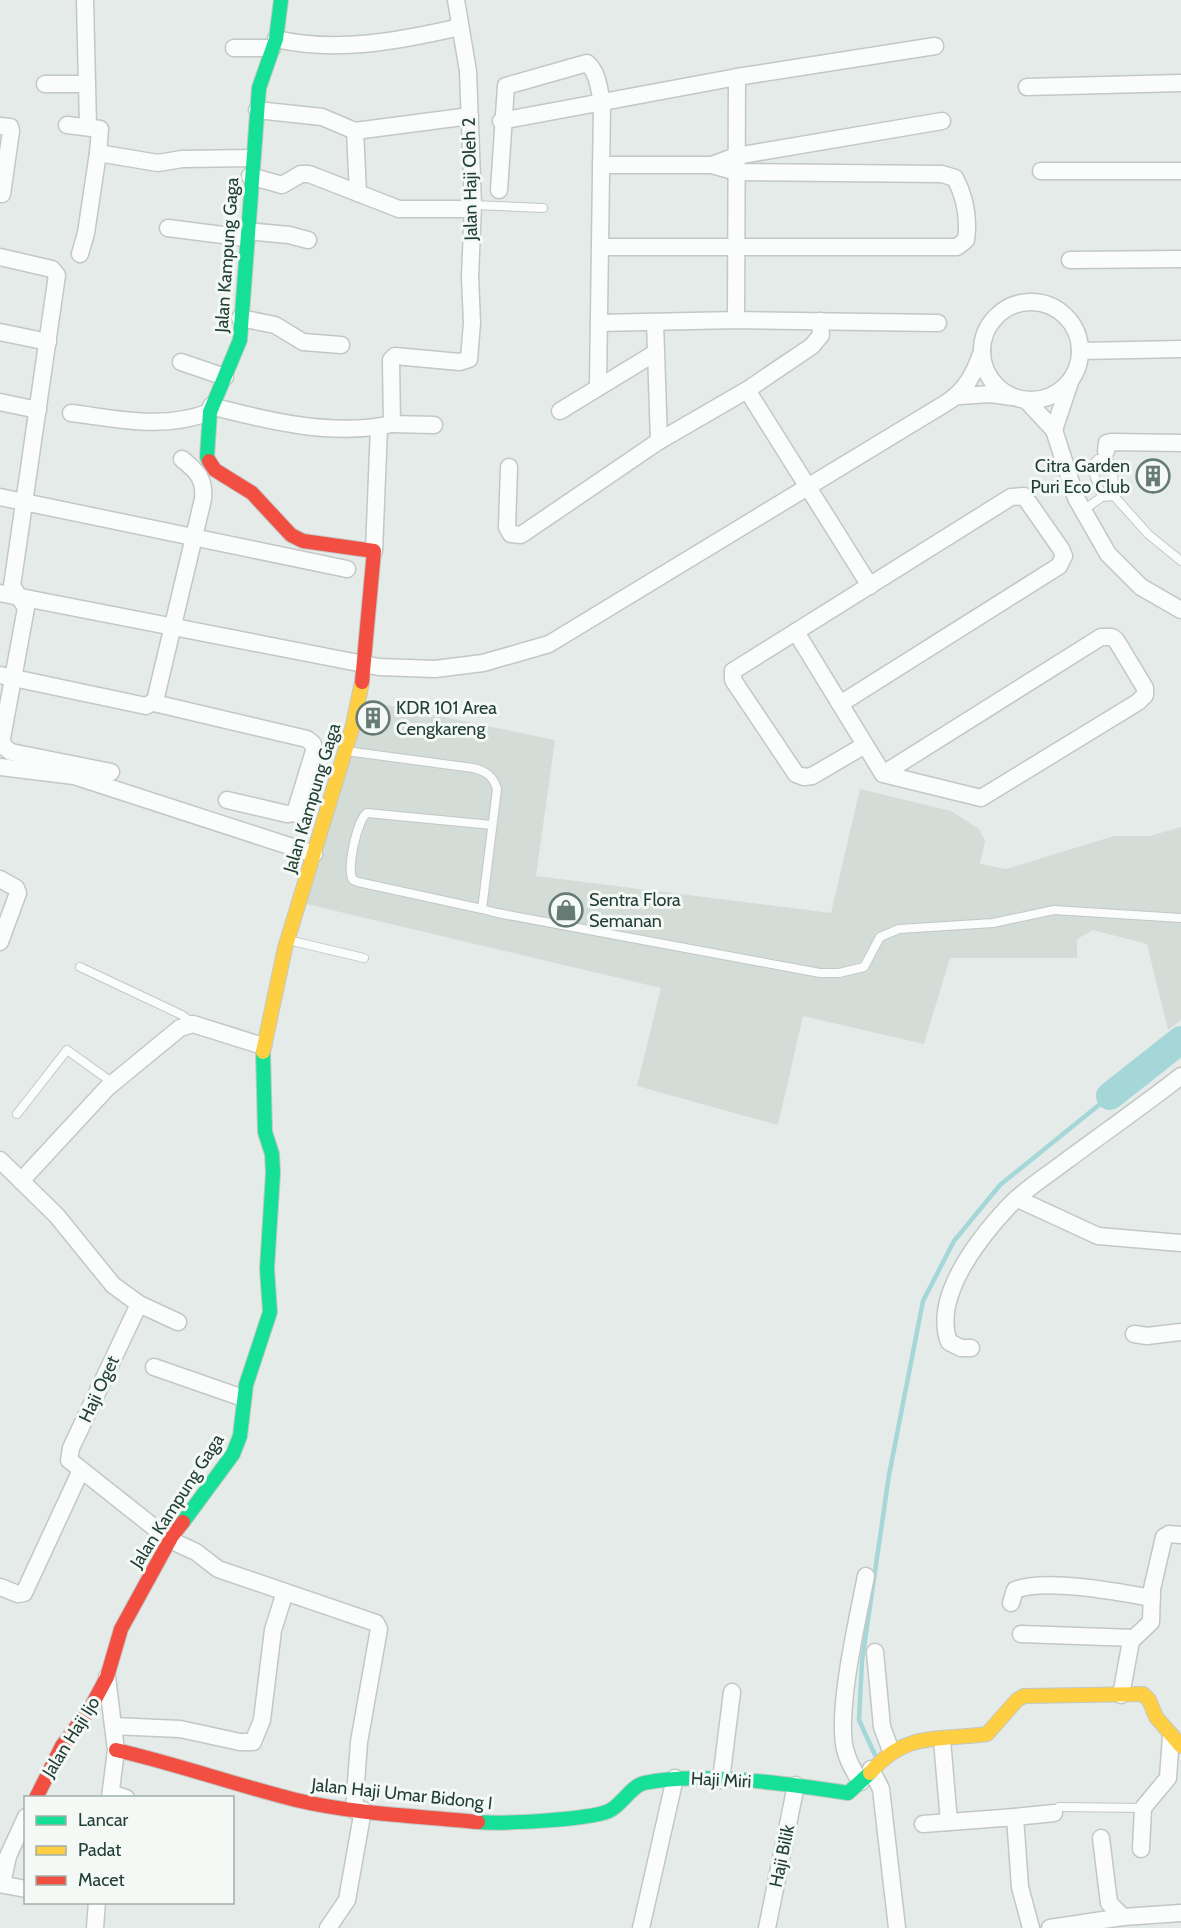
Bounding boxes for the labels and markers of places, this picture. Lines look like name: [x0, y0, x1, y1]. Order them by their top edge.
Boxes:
place label: Citra Garden Puri Eco Club: [1030, 455, 1130, 498]
building icon: Citra Garden Puri Eco Club: [1135, 458, 1171, 494]
place label: KDR 101 Area Cengkareng: [396, 697, 497, 740]
building icon: KDR 101 Area Cengkareng: [355, 700, 391, 736]
place label: Sentra Flora Semanan: [589, 889, 681, 932]
shop icon: Sentra Flora Semanan: [548, 892, 584, 928]

